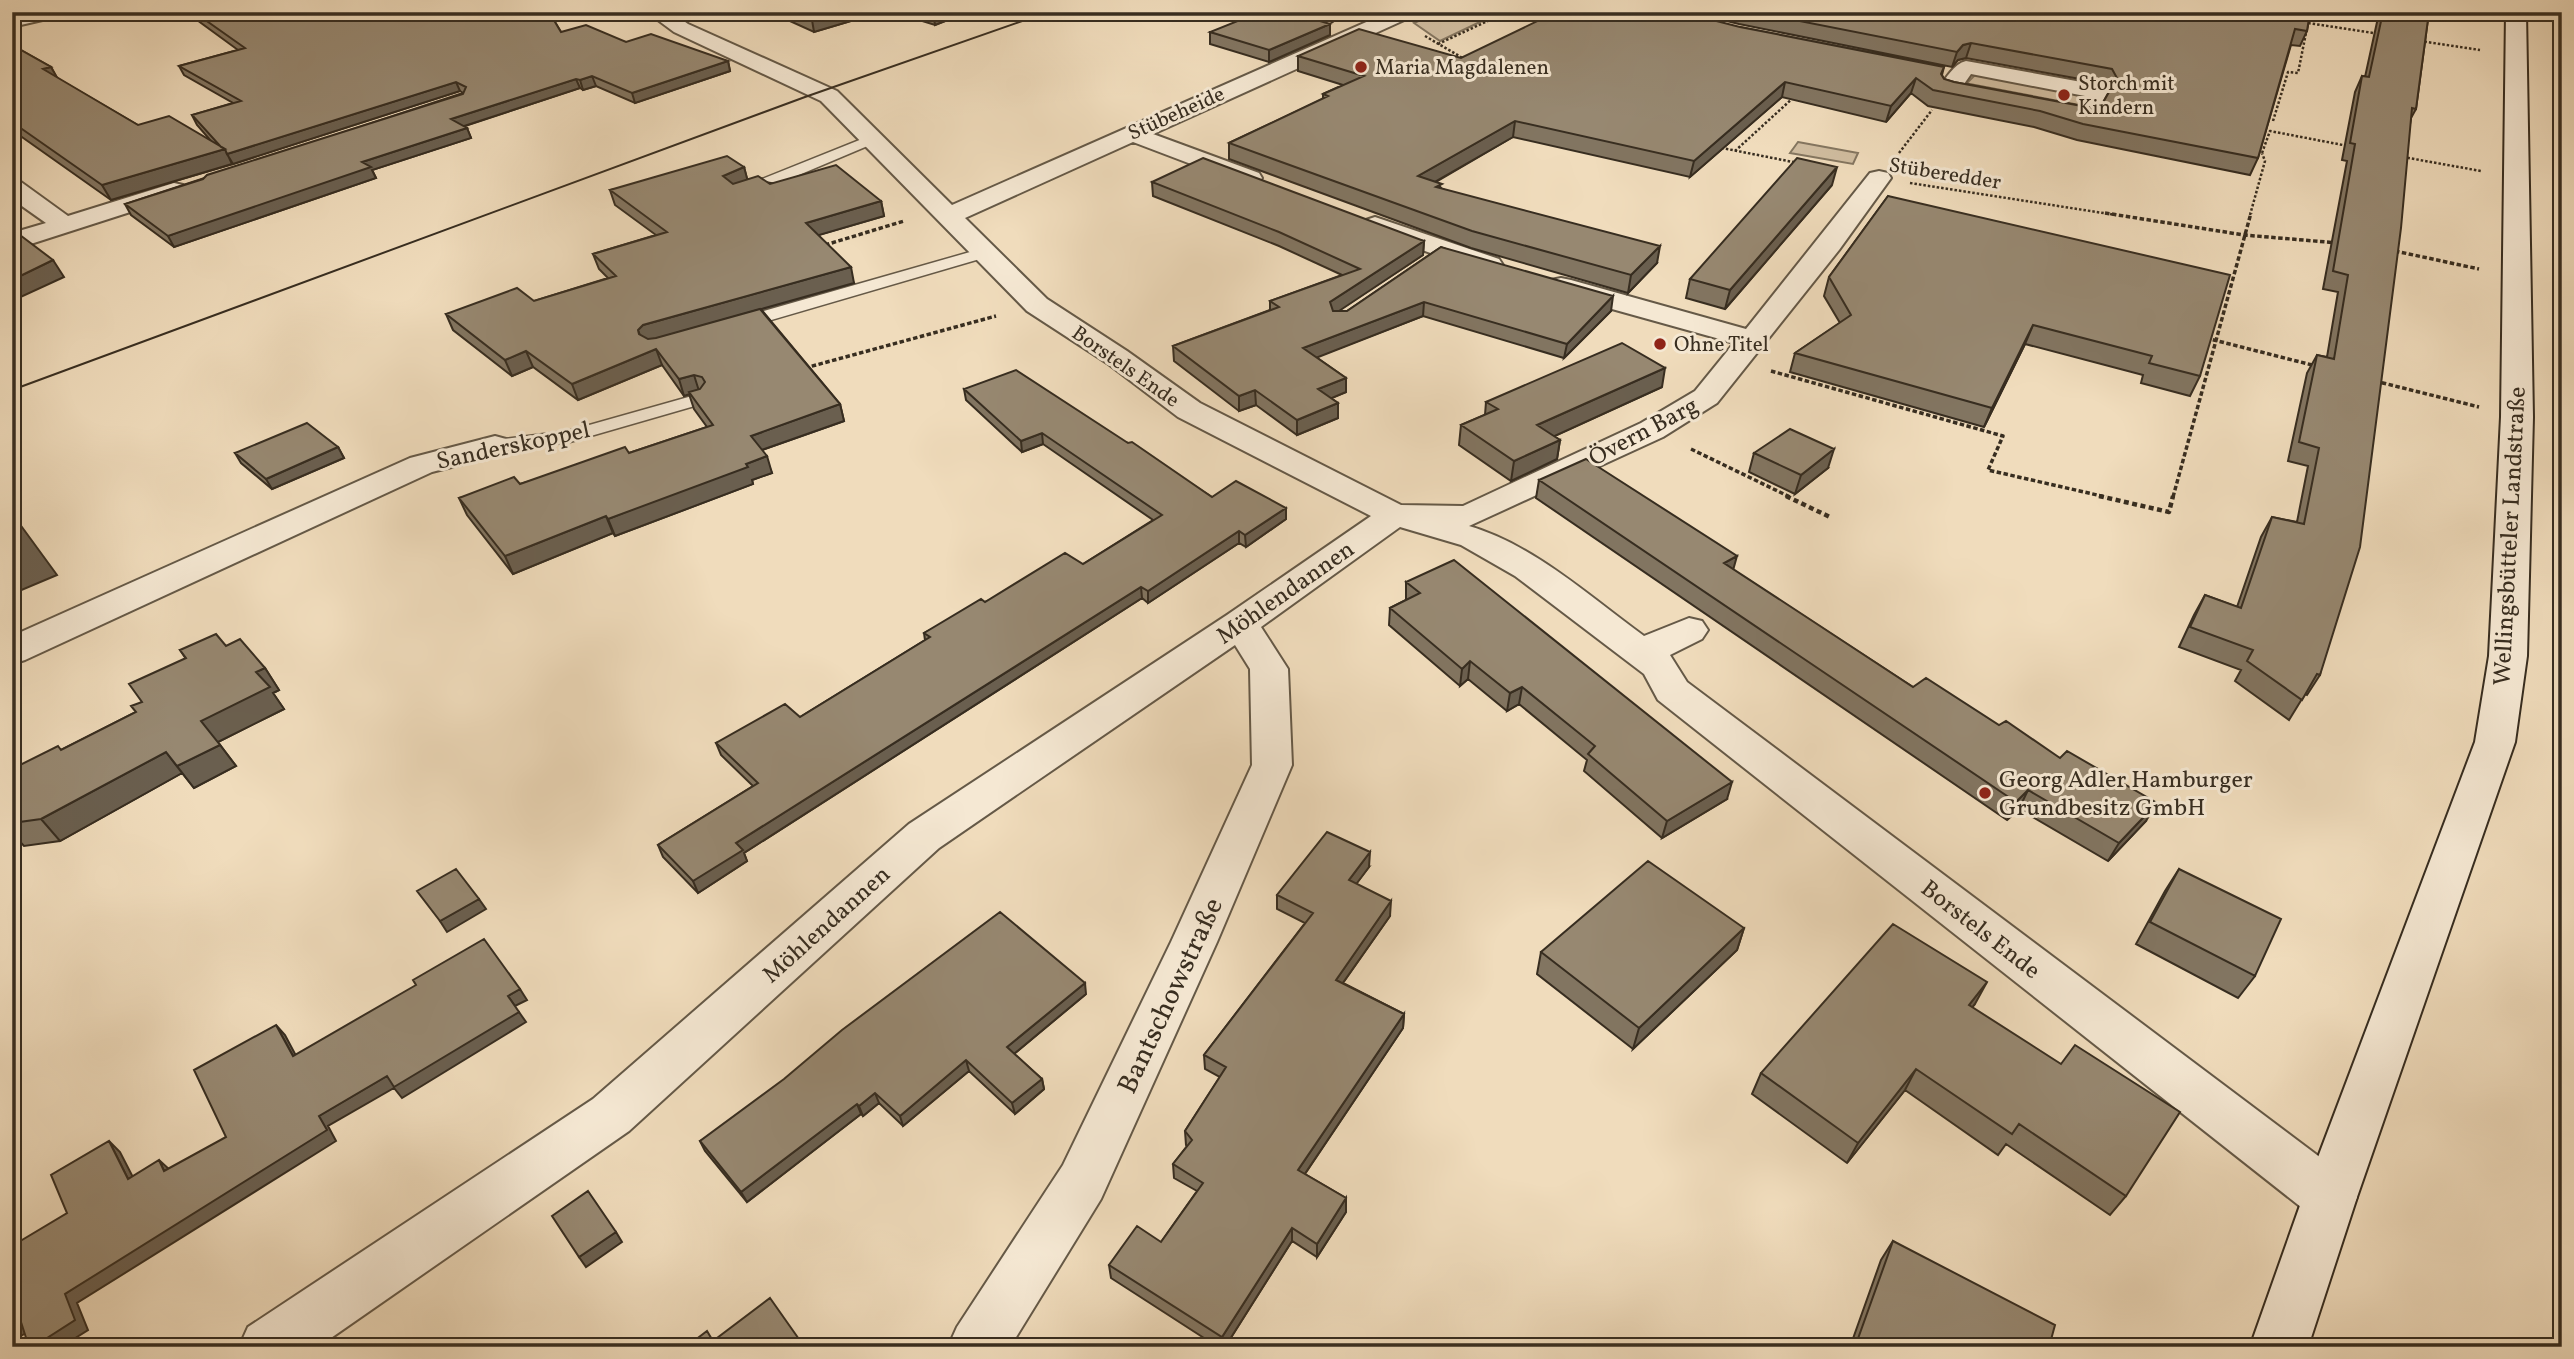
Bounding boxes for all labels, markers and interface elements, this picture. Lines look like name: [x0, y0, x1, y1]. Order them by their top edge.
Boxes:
place label: Maria Magdalenen: [1375, 54, 1549, 83]
marker: Maria Magdalenen: [1353, 59, 1369, 75]
place label: Storch mit Kindern: [2078, 70, 2175, 123]
street label: Stübeheide: [1124, 80, 1230, 149]
marker: Storch mit Kindern: [2056, 87, 2072, 103]
street label: Stüberedder: [1886, 151, 2003, 198]
street label: Borstels Ende: [1065, 319, 1185, 415]
place label: Ohne Titel: [1674, 331, 1769, 360]
marker: Ohne Titel: [1652, 336, 1668, 352]
street label: Wellingsbütteler Landstraße: [2486, 386, 2536, 687]
street label: Övern Barg: [1583, 390, 1705, 476]
street label: Sanderskoppel: [433, 414, 593, 480]
street label: Möhlendannen: [1210, 533, 1362, 654]
place label: Georg Adler Hamburger Grundbesitz GmbH: [1999, 764, 2253, 826]
marker: Georg Adler Hamburger Grundbesitz GmbH: [1977, 785, 1993, 801]
street label: Möhlendannen: [756, 859, 899, 992]
street label: Borstels Ende: [1913, 873, 2047, 988]
street label: Bantschowstraße: [1109, 892, 1234, 1100]

